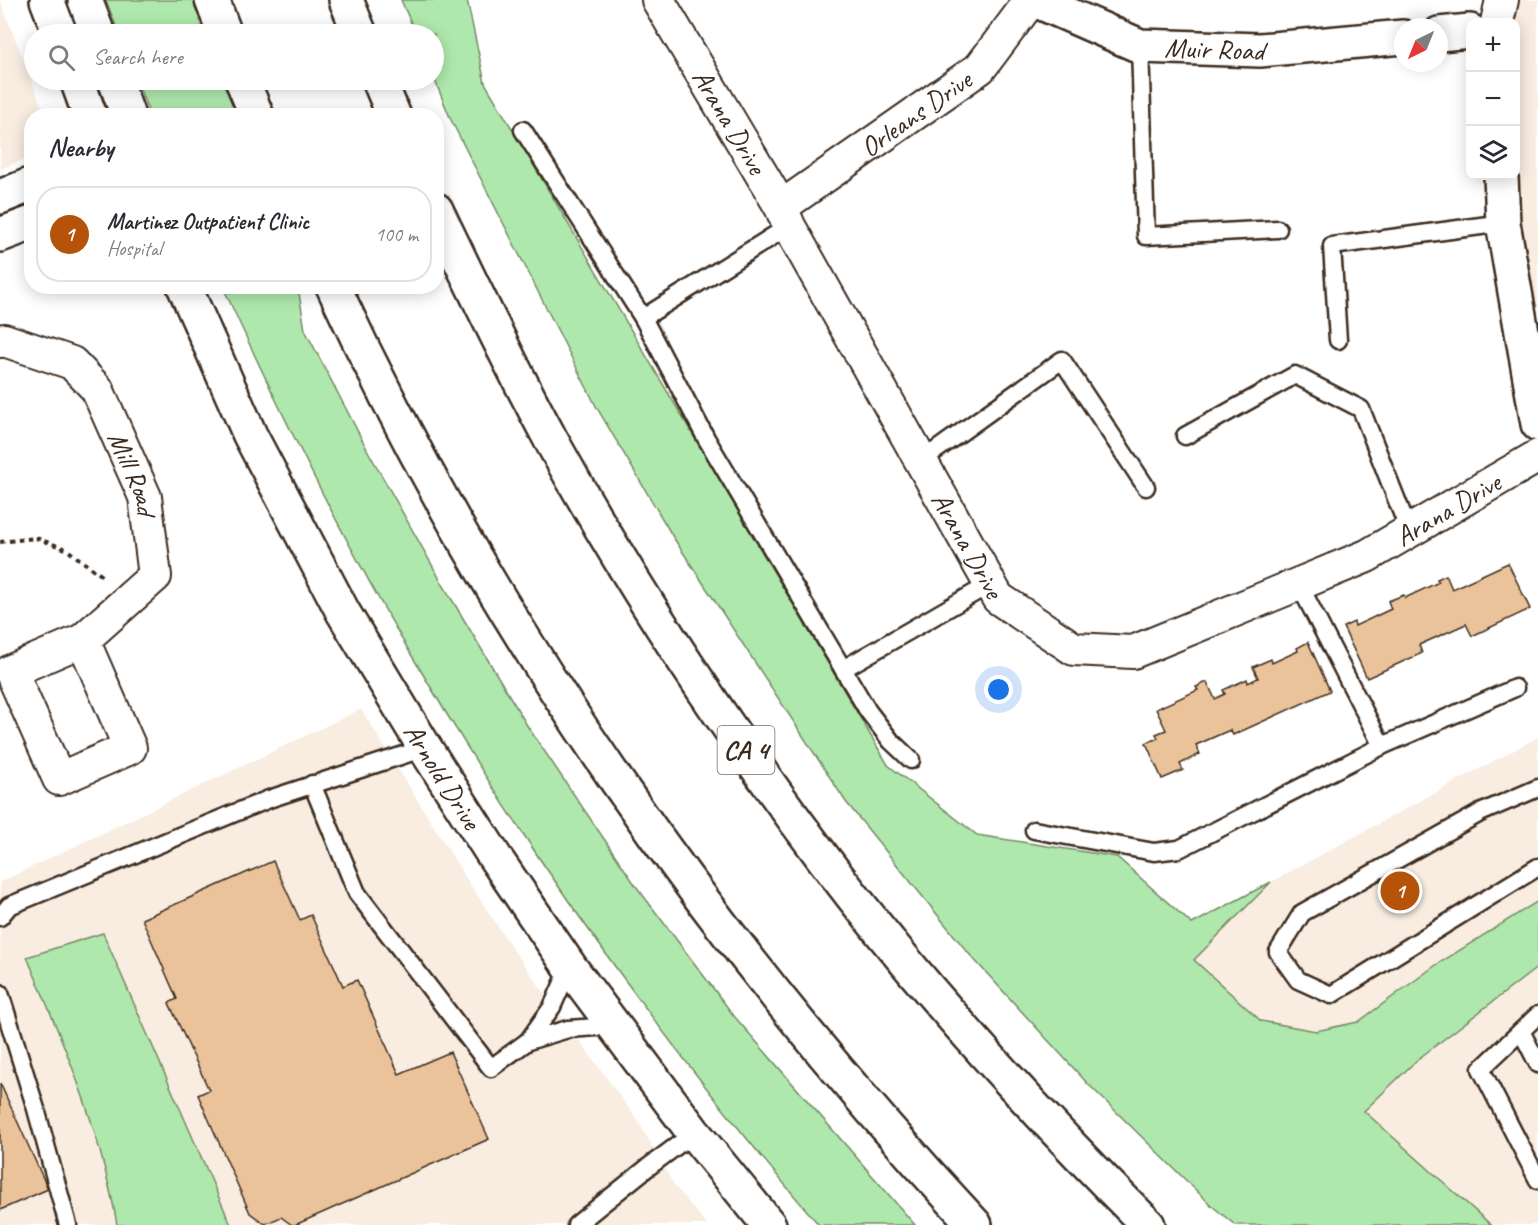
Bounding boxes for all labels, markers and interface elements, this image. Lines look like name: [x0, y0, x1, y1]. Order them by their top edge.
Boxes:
north arrow: [1394, 18, 1448, 72]
map controls: [1466, 18, 1520, 180]
button: +: [1466, 18, 1520, 72]
search box: [24, 24, 444, 90]
street label: Muir Road: [1164, 30, 1269, 68]
icon: search: [45, 41, 78, 74]
text: Search here: [93, 43, 183, 71]
street label: Orleans Drive: [853, 61, 980, 164]
street label: Arana Drive: [685, 62, 775, 182]
button: −: [1466, 72, 1520, 126]
button: layers: [1466, 126, 1520, 180]
text: Nearby: [48, 131, 113, 164]
text: Martinez Outpatient Clinic: [107, 208, 309, 236]
text: 1: [65, 222, 74, 247]
text: 100 m: [375, 222, 418, 247]
text: Hospital: [107, 236, 162, 261]
street label: Mill Road: [100, 426, 165, 521]
street label: Arana Drive: [1389, 464, 1509, 554]
street label: Arana Drive: [924, 486, 1012, 606]
your location: [984, 675, 1013, 704]
street label: Arnold Drive: [396, 717, 490, 837]
road number: CA 4: [718, 726, 774, 774]
pin: 1: [1380, 868, 1420, 914]

